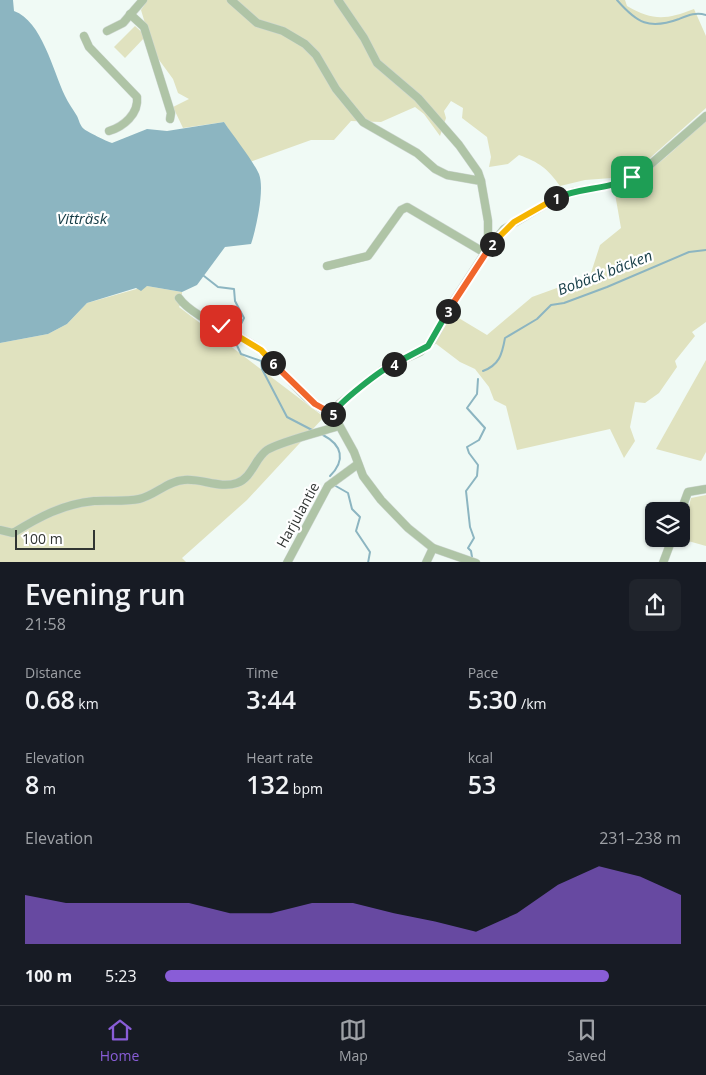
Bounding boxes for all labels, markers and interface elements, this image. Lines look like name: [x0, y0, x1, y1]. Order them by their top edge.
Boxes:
pin: [611, 156, 653, 198]
icon: arrive: [618, 163, 646, 191]
pin: 1: [544, 186, 568, 210]
text: 1: [552, 189, 561, 208]
water label: Vitträsk: [57, 208, 108, 228]
pin: 2: [480, 232, 504, 256]
text: 2: [488, 235, 497, 254]
water label: Bobäck bäcken: [554, 245, 655, 299]
pin: 3: [436, 298, 460, 324]
text: 3: [444, 302, 453, 321]
pin: [200, 305, 242, 347]
icon: check: [207, 312, 235, 340]
pin: 6: [260, 350, 286, 376]
pin: 4: [382, 352, 406, 376]
text: 6: [269, 354, 278, 373]
text: 4: [390, 355, 399, 374]
pin: 5: [320, 402, 346, 426]
text: 5: [329, 405, 338, 424]
street label: Harjulantie: [272, 478, 323, 551]
map controls: [645, 502, 690, 547]
button: layers: [645, 502, 690, 547]
scale bar: [15, 528, 95, 551]
text: 100 m: [22, 529, 63, 548]
text: Evening run: [25, 575, 186, 613]
button: share: [629, 579, 681, 631]
text: 21:58: [25, 613, 66, 635]
text: Distance: [25, 663, 81, 682]
text: Time: [246, 663, 278, 682]
text: Pace: [468, 663, 498, 682]
text: 0.68: [25, 682, 75, 716]
text: 3:44: [246, 682, 296, 716]
text: 5:30: [468, 682, 517, 716]
text: km: [75, 694, 99, 713]
text: /km: [517, 694, 546, 713]
text: Elevation: [25, 748, 84, 767]
text: Heart rate: [246, 748, 313, 767]
text: kcal: [468, 748, 493, 767]
text: 8: [25, 767, 39, 801]
text: 132: [246, 767, 289, 801]
text: 53: [468, 767, 496, 801]
text: m: [39, 779, 56, 798]
text: bpm: [289, 779, 323, 798]
text: Elevation: [25, 827, 93, 849]
text: 231–238 m: [599, 827, 681, 849]
text: 100 m: [25, 965, 72, 987]
text: 5:23: [105, 965, 137, 987]
tab: Home: [100, 1016, 139, 1065]
tab: Map: [339, 1016, 368, 1065]
tab: Saved: [567, 1016, 606, 1065]

